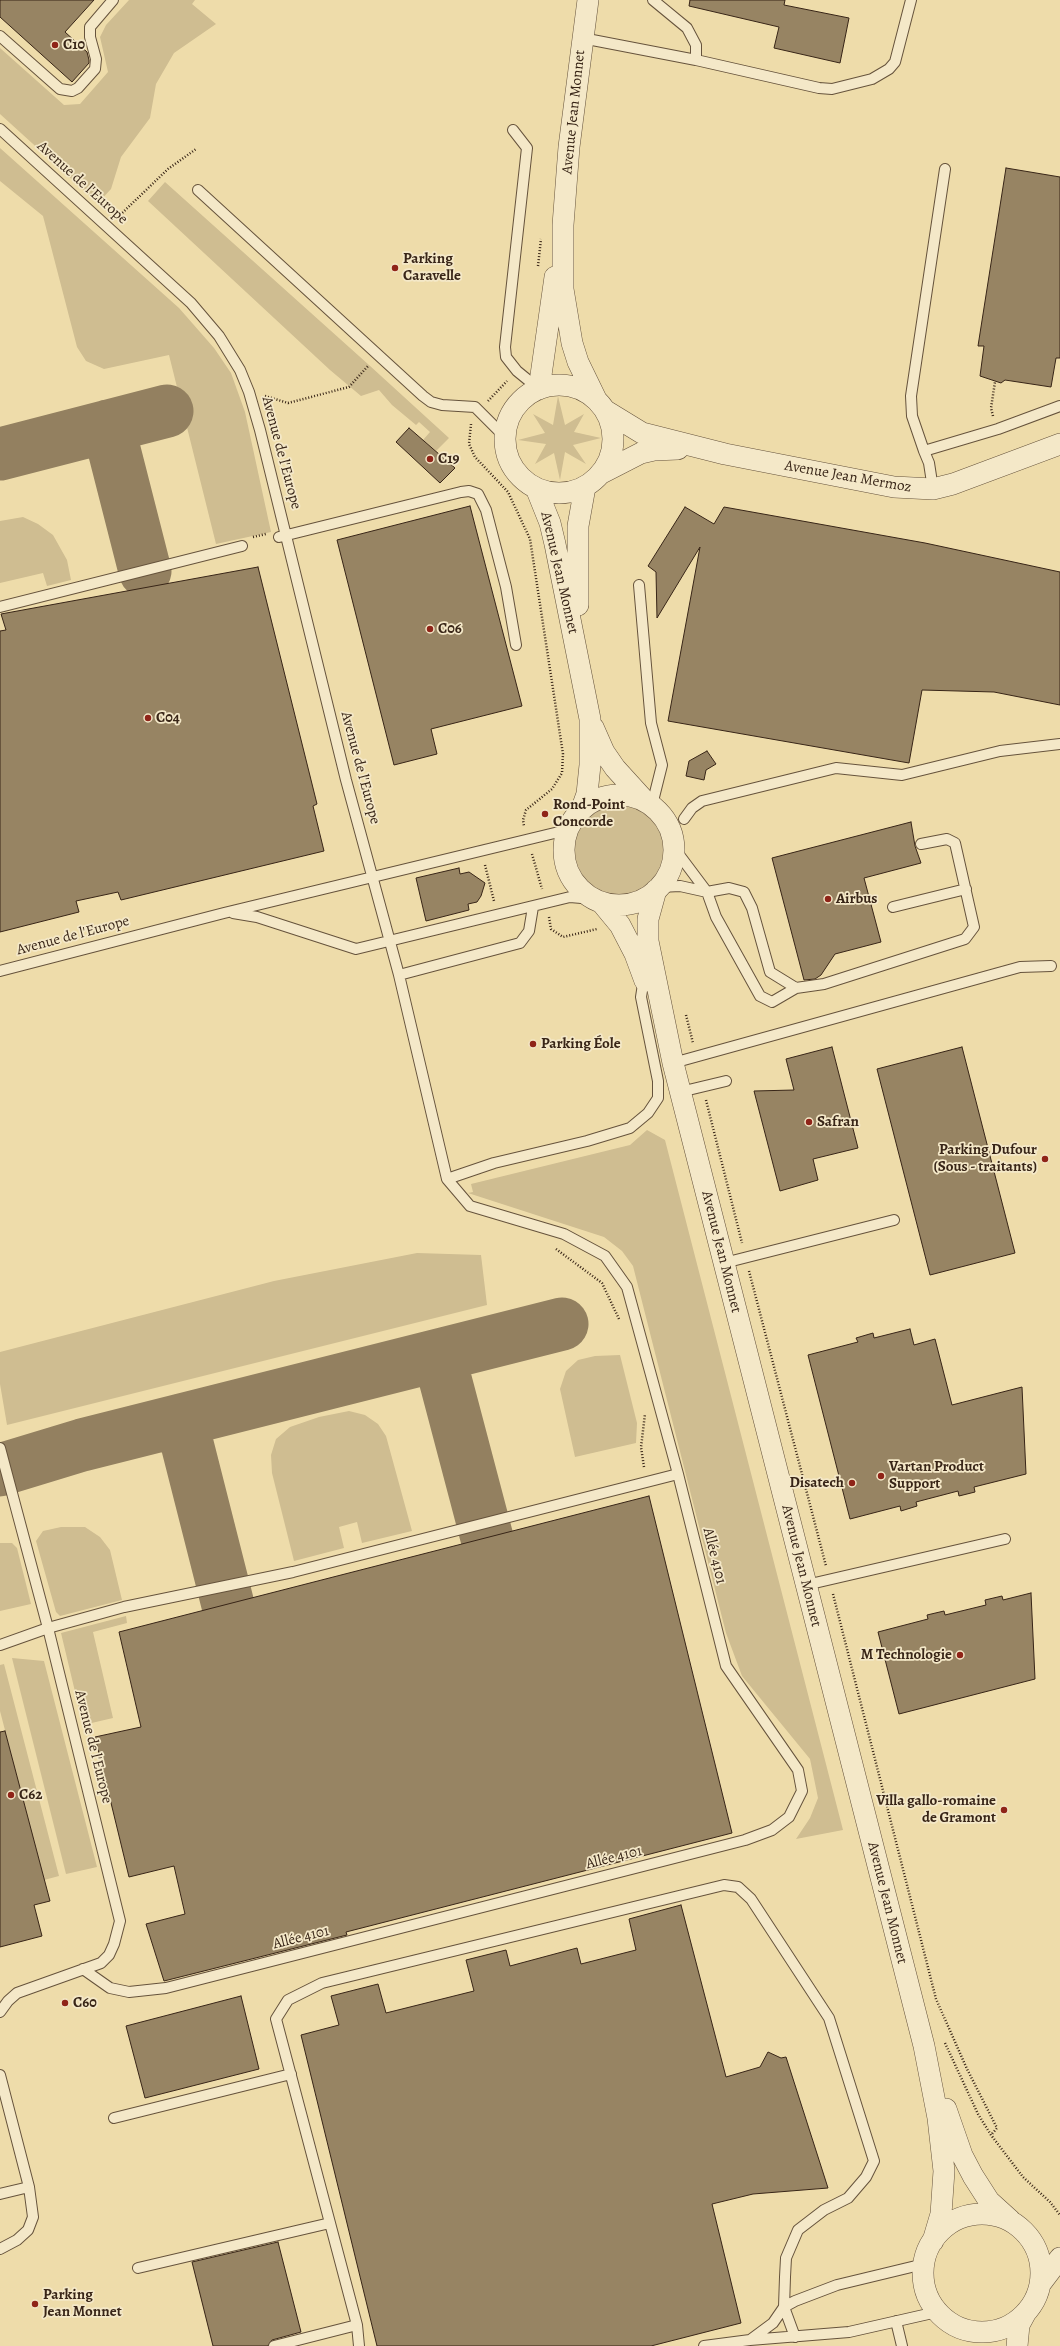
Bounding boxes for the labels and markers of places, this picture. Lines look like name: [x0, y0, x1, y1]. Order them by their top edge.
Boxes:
place label: C10: [63, 36, 85, 54]
marker: C10: [50, 40, 60, 50]
place label: Parking Caravelle: [403, 250, 461, 285]
marker: Parking Caravelle: [390, 263, 400, 273]
place label: C19: [438, 450, 460, 468]
marker: C19: [425, 454, 435, 464]
place label: C06: [438, 620, 462, 638]
marker: C06: [425, 624, 435, 634]
place label: C04: [156, 709, 180, 727]
marker: C04: [143, 713, 153, 723]
place label: Rond-Point Concorde: [553, 796, 625, 831]
marker: Rond-Point Concorde: [540, 809, 550, 819]
place label: Airbus: [836, 890, 877, 908]
marker: Airbus: [823, 894, 833, 904]
place label: Parking Éole: [541, 1035, 621, 1053]
marker: Parking Éole: [528, 1039, 538, 1049]
place label: Safran: [817, 1113, 859, 1131]
marker: Safran: [804, 1117, 814, 1127]
place label: Parking Dufour (Sous - traitants): [933, 1141, 1037, 1176]
marker: Parking Dufour (Sous - traitants): [1040, 1154, 1050, 1164]
place label: Vartan Product Support: [889, 1458, 984, 1493]
marker: Vartan Product Support: [876, 1471, 886, 1481]
place label: Disatech: [789, 1474, 844, 1492]
marker: Disatech: [847, 1478, 857, 1488]
place label: M Technologie: [861, 1646, 952, 1664]
marker: M Technologie: [955, 1650, 965, 1660]
place label: C62: [19, 1786, 42, 1804]
marker: C62: [6, 1790, 16, 1800]
place label: Villa gallo-romaine de Gramont: [876, 1792, 996, 1827]
marker: Villa gallo-romaine de Gramont: [999, 1805, 1009, 1815]
place label: C60: [73, 1994, 97, 2012]
marker: C60: [60, 1998, 70, 2008]
place label: Parking Jean Monnet: [43, 2286, 122, 2321]
marker: Parking Jean Monnet: [30, 2299, 40, 2309]

